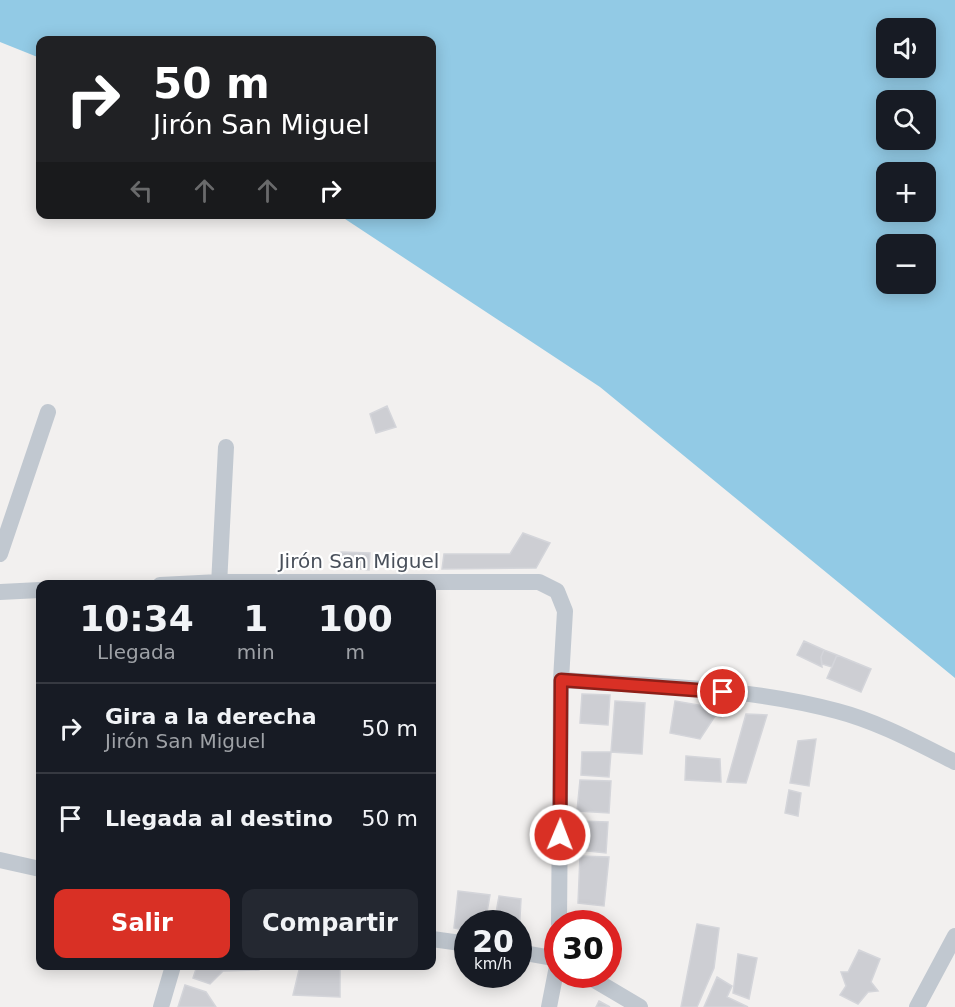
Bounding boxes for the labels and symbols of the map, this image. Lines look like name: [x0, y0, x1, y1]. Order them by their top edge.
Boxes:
street label: Jirón San Miguel: [277, 549, 439, 573]
pin: [697, 666, 748, 717]
position arrow: [528, 803, 592, 867]
speed limit sign: 30: [544, 910, 622, 988]

